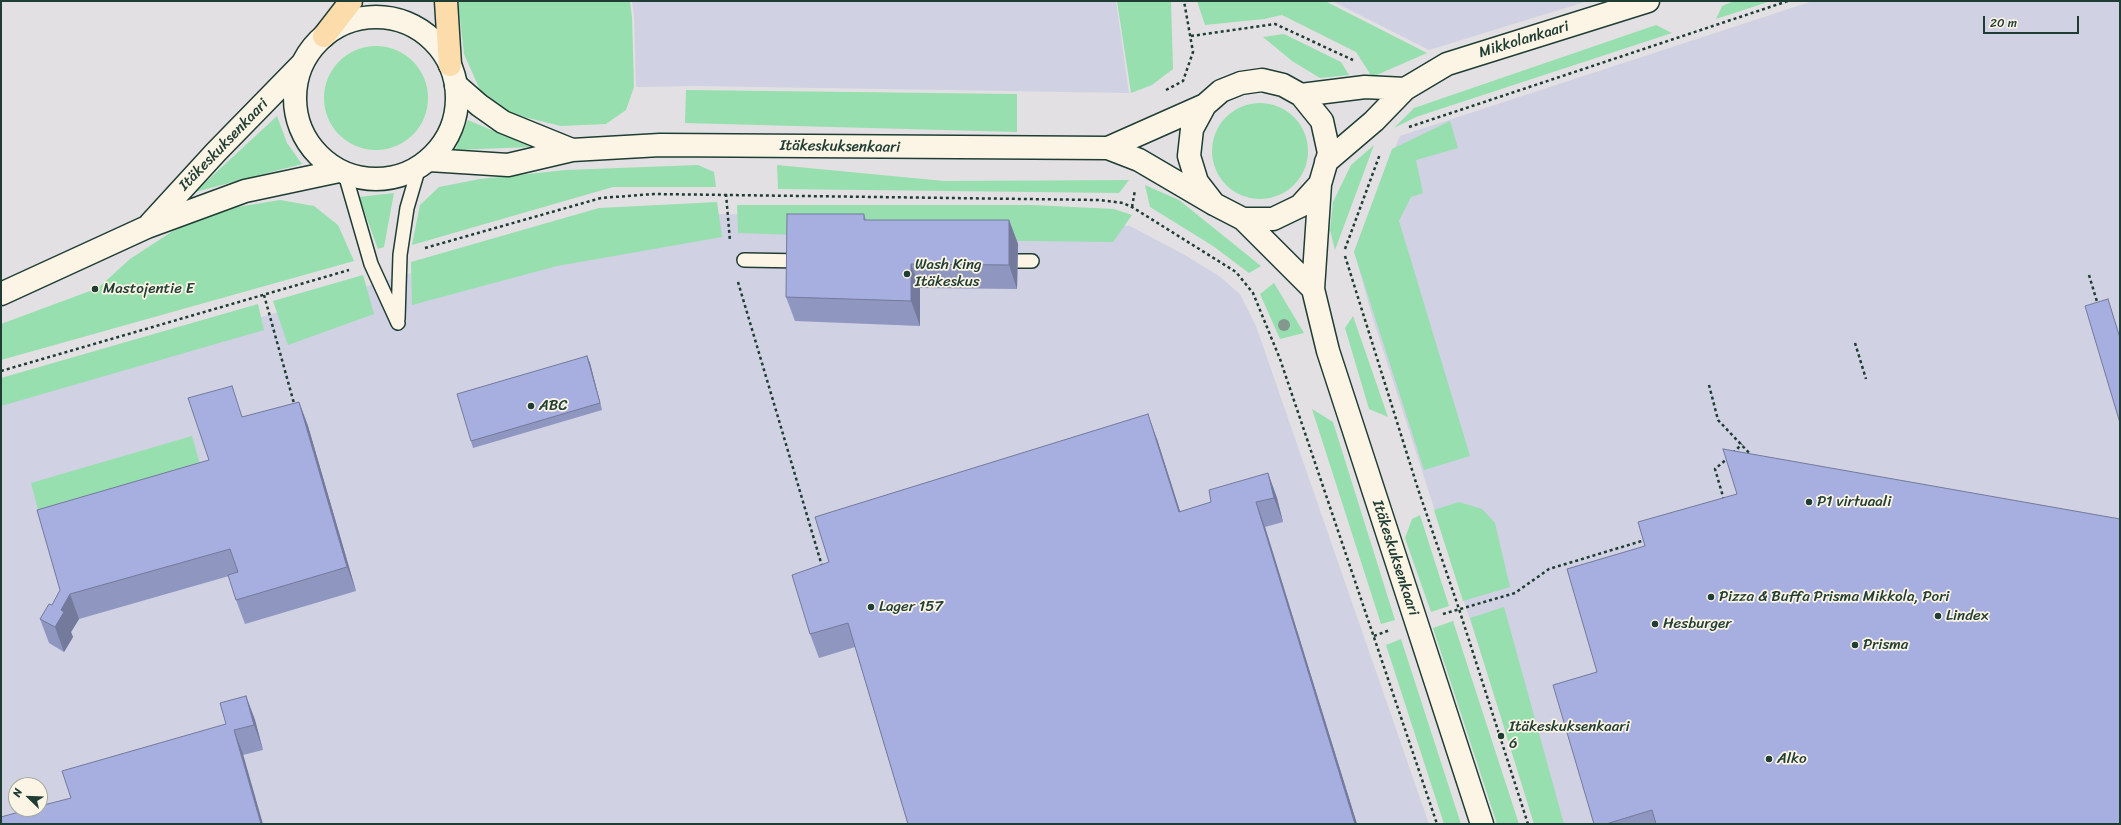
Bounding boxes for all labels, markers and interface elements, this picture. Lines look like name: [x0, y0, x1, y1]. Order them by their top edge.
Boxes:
scale bar: [1985, 8, 2081, 34]
text: 20 m: [1990, 12, 2017, 34]
street label: Mikkolankaari: [1477, 18, 1571, 62]
street label: Itäkeskuksenkaari: [176, 95, 272, 195]
street label: Itäkeskuksenkaari: [780, 137, 900, 157]
place label: Wash King Itäkeskus: [915, 256, 982, 291]
marker: Wash King Itäkeskus: [902, 269, 912, 279]
place label: Mastojentie E: [103, 280, 194, 298]
marker: Mastojentie E: [90, 284, 100, 294]
place label: ABC: [539, 397, 568, 415]
marker: ABC: [526, 401, 536, 411]
place label: P1 virtuaali: [1817, 493, 1891, 511]
marker: P1 virtuaali: [1804, 497, 1814, 507]
street label: Itäkeskuksenkaari: [1368, 498, 1422, 618]
place label: Pizza & Buffa Prisma Mikkola, Pori: [1719, 588, 1949, 606]
marker: Pizza & Buffa Prisma Mikkola, Pori: [1706, 592, 1716, 602]
place label: Lager 157: [879, 598, 943, 616]
marker: Lager 157: [866, 602, 876, 612]
place label: Lindex: [1946, 607, 1988, 625]
marker: Lindex: [1933, 611, 1943, 621]
place label: Hesburger: [1663, 615, 1731, 633]
marker: Hesburger: [1650, 619, 1660, 629]
place label: Prisma: [1863, 636, 1908, 654]
marker: Prisma: [1850, 640, 1860, 650]
place label: Itäkeskuksenkaari 6: [1509, 718, 1630, 753]
marker: Itäkeskuksenkaari 6: [1496, 731, 1506, 741]
place label: Alko: [1777, 750, 1807, 768]
marker: Alko: [1764, 754, 1774, 764]
north arrow: [8, 777, 48, 817]
text: N: [7, 785, 28, 800]

